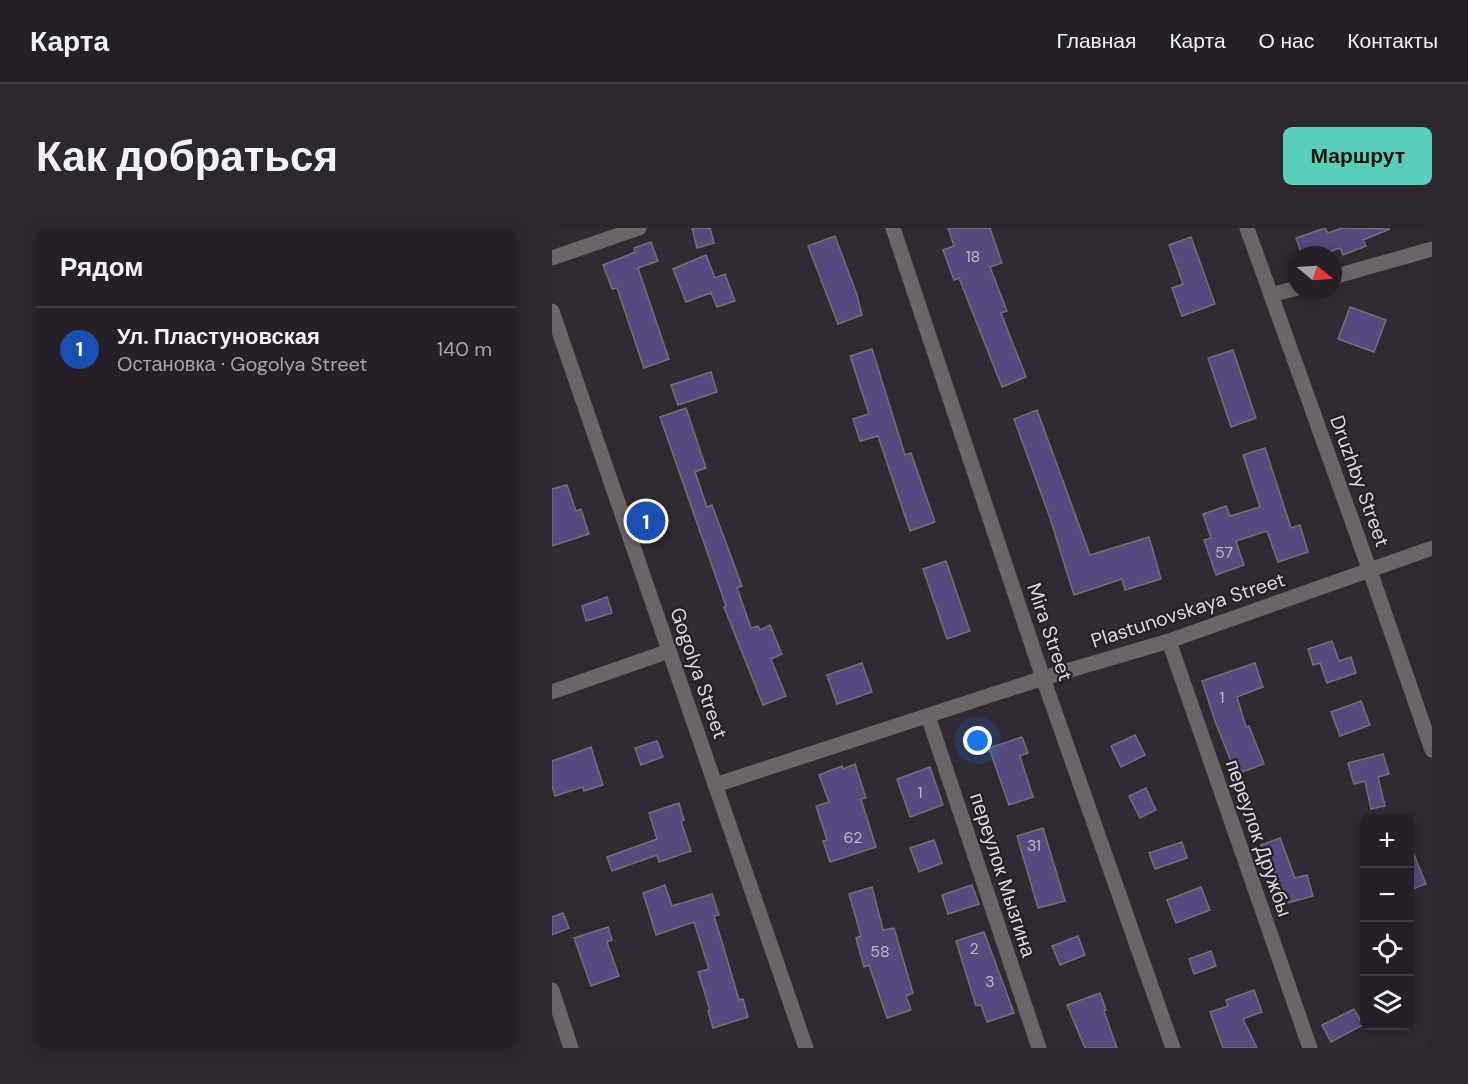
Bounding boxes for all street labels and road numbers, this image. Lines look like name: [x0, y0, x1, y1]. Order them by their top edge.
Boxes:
street label: Druzhby Street: [1324, 412, 1396, 550]
street label: Plastunovskaya Street: [1088, 566, 1289, 654]
street label: Mira Street: [1021, 580, 1079, 685]
street label: Gogolya Street: [664, 604, 734, 742]
street label: переулок Дружбы: [1220, 756, 1298, 920]
street label: переулок Мызгина: [964, 789, 1042, 961]

